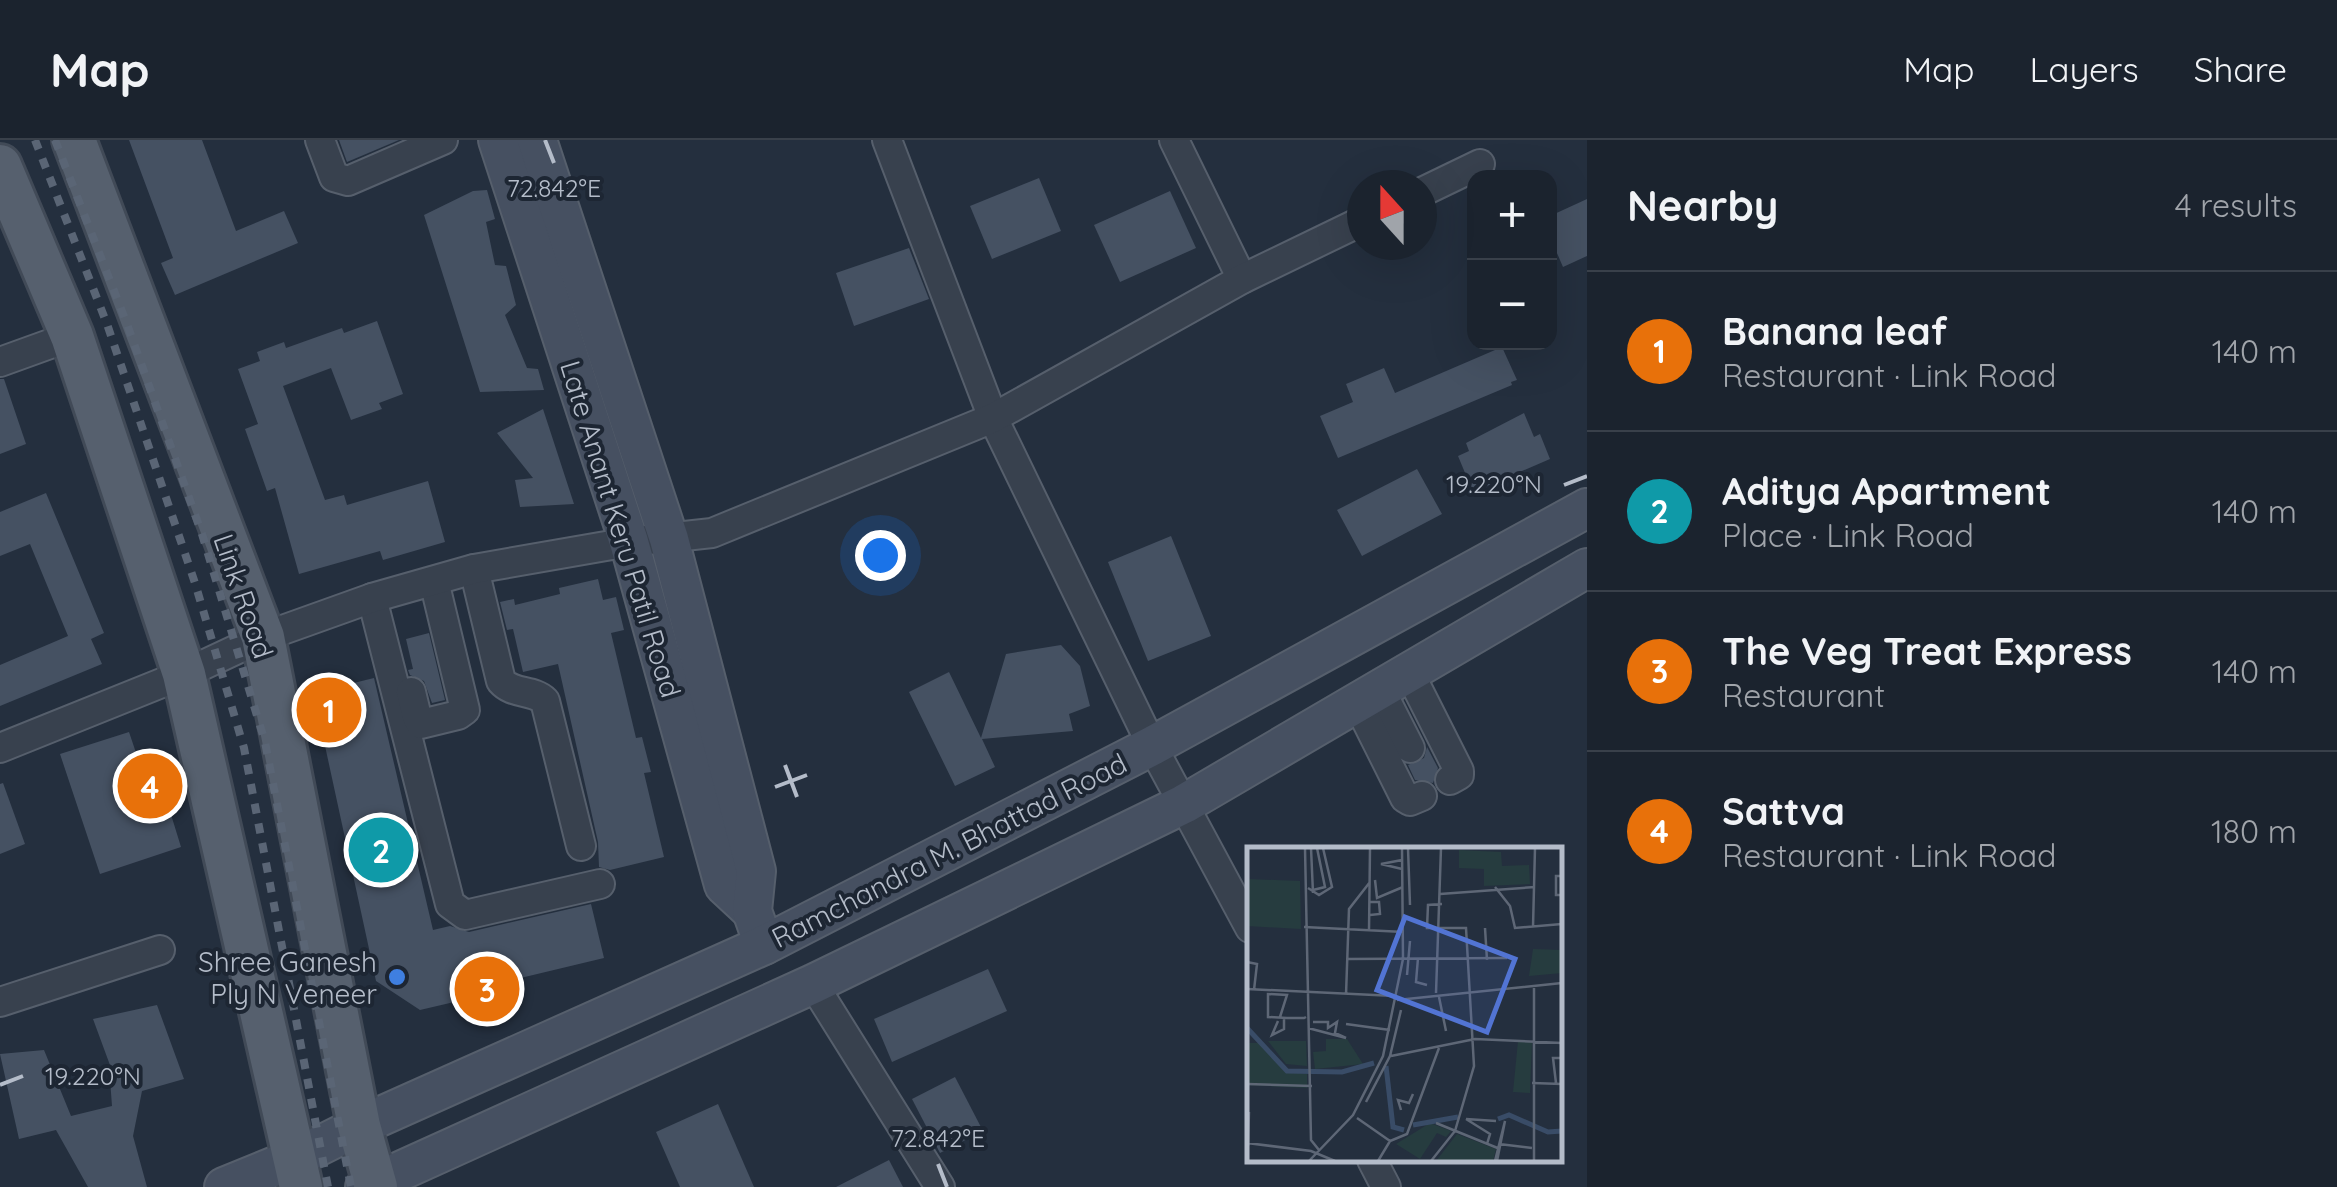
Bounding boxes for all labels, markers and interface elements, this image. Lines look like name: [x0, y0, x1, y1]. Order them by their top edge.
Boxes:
text: Map: [50, 39, 150, 99]
text: Map: [1903, 47, 1975, 91]
text: Layers: [2030, 47, 2139, 91]
text: Share: [2194, 47, 2287, 91]
north arrow: [1347, 170, 1437, 260]
map controls: [1467, 170, 1557, 350]
button: +: [1467, 170, 1557, 260]
text: 72.842°E: [507, 172, 601, 203]
text: Nearby: [1627, 179, 1778, 232]
text: 4 results: [2175, 185, 2297, 225]
button: −: [1467, 260, 1557, 350]
text: Banana leaf: [1722, 307, 1947, 355]
text: 1: [1653, 331, 1666, 371]
text: 140 m: [2212, 331, 2297, 371]
text: Restaurant · Link Road: [1722, 355, 2057, 395]
street label: Late Anant Keru Patil Road: [553, 356, 689, 702]
text: Aditya Apartment: [1722, 467, 2051, 515]
text: 19.220°N: [1446, 468, 1542, 499]
text: 2: [1650, 491, 1669, 531]
text: 140 m: [2212, 491, 2297, 531]
text: Place · Link Road: [1722, 515, 1974, 555]
street label: Link Road: [206, 529, 282, 663]
your location: [855, 530, 906, 581]
text: The Veg Treat Express: [1722, 627, 2132, 675]
text: 3: [1651, 651, 1668, 691]
text: 140 m: [2212, 651, 2297, 691]
pin: 1: [296, 672, 362, 748]
text: Restaurant: [1722, 675, 1885, 715]
street label: Ramchandra M. Bhattad Road: [766, 745, 1132, 955]
pin: 4: [118, 748, 182, 824]
text: Sattva: [1722, 787, 1845, 835]
text: 4: [1650, 811, 1669, 851]
text: 180 m: [2211, 811, 2297, 851]
pin: 2: [348, 812, 414, 888]
text: Restaurant · Link Road: [1722, 835, 2057, 875]
inset map: [1247, 847, 1562, 1162]
place label: Shree Ganesh Ply N Veneer: [198, 944, 377, 1011]
pin: 3: [454, 952, 520, 1026]
marker: Shree Ganesh Ply N Veneer: [386, 966, 408, 988]
text: 19.220°N: [45, 1060, 141, 1091]
text: 72.842°E: [891, 1122, 985, 1153]

